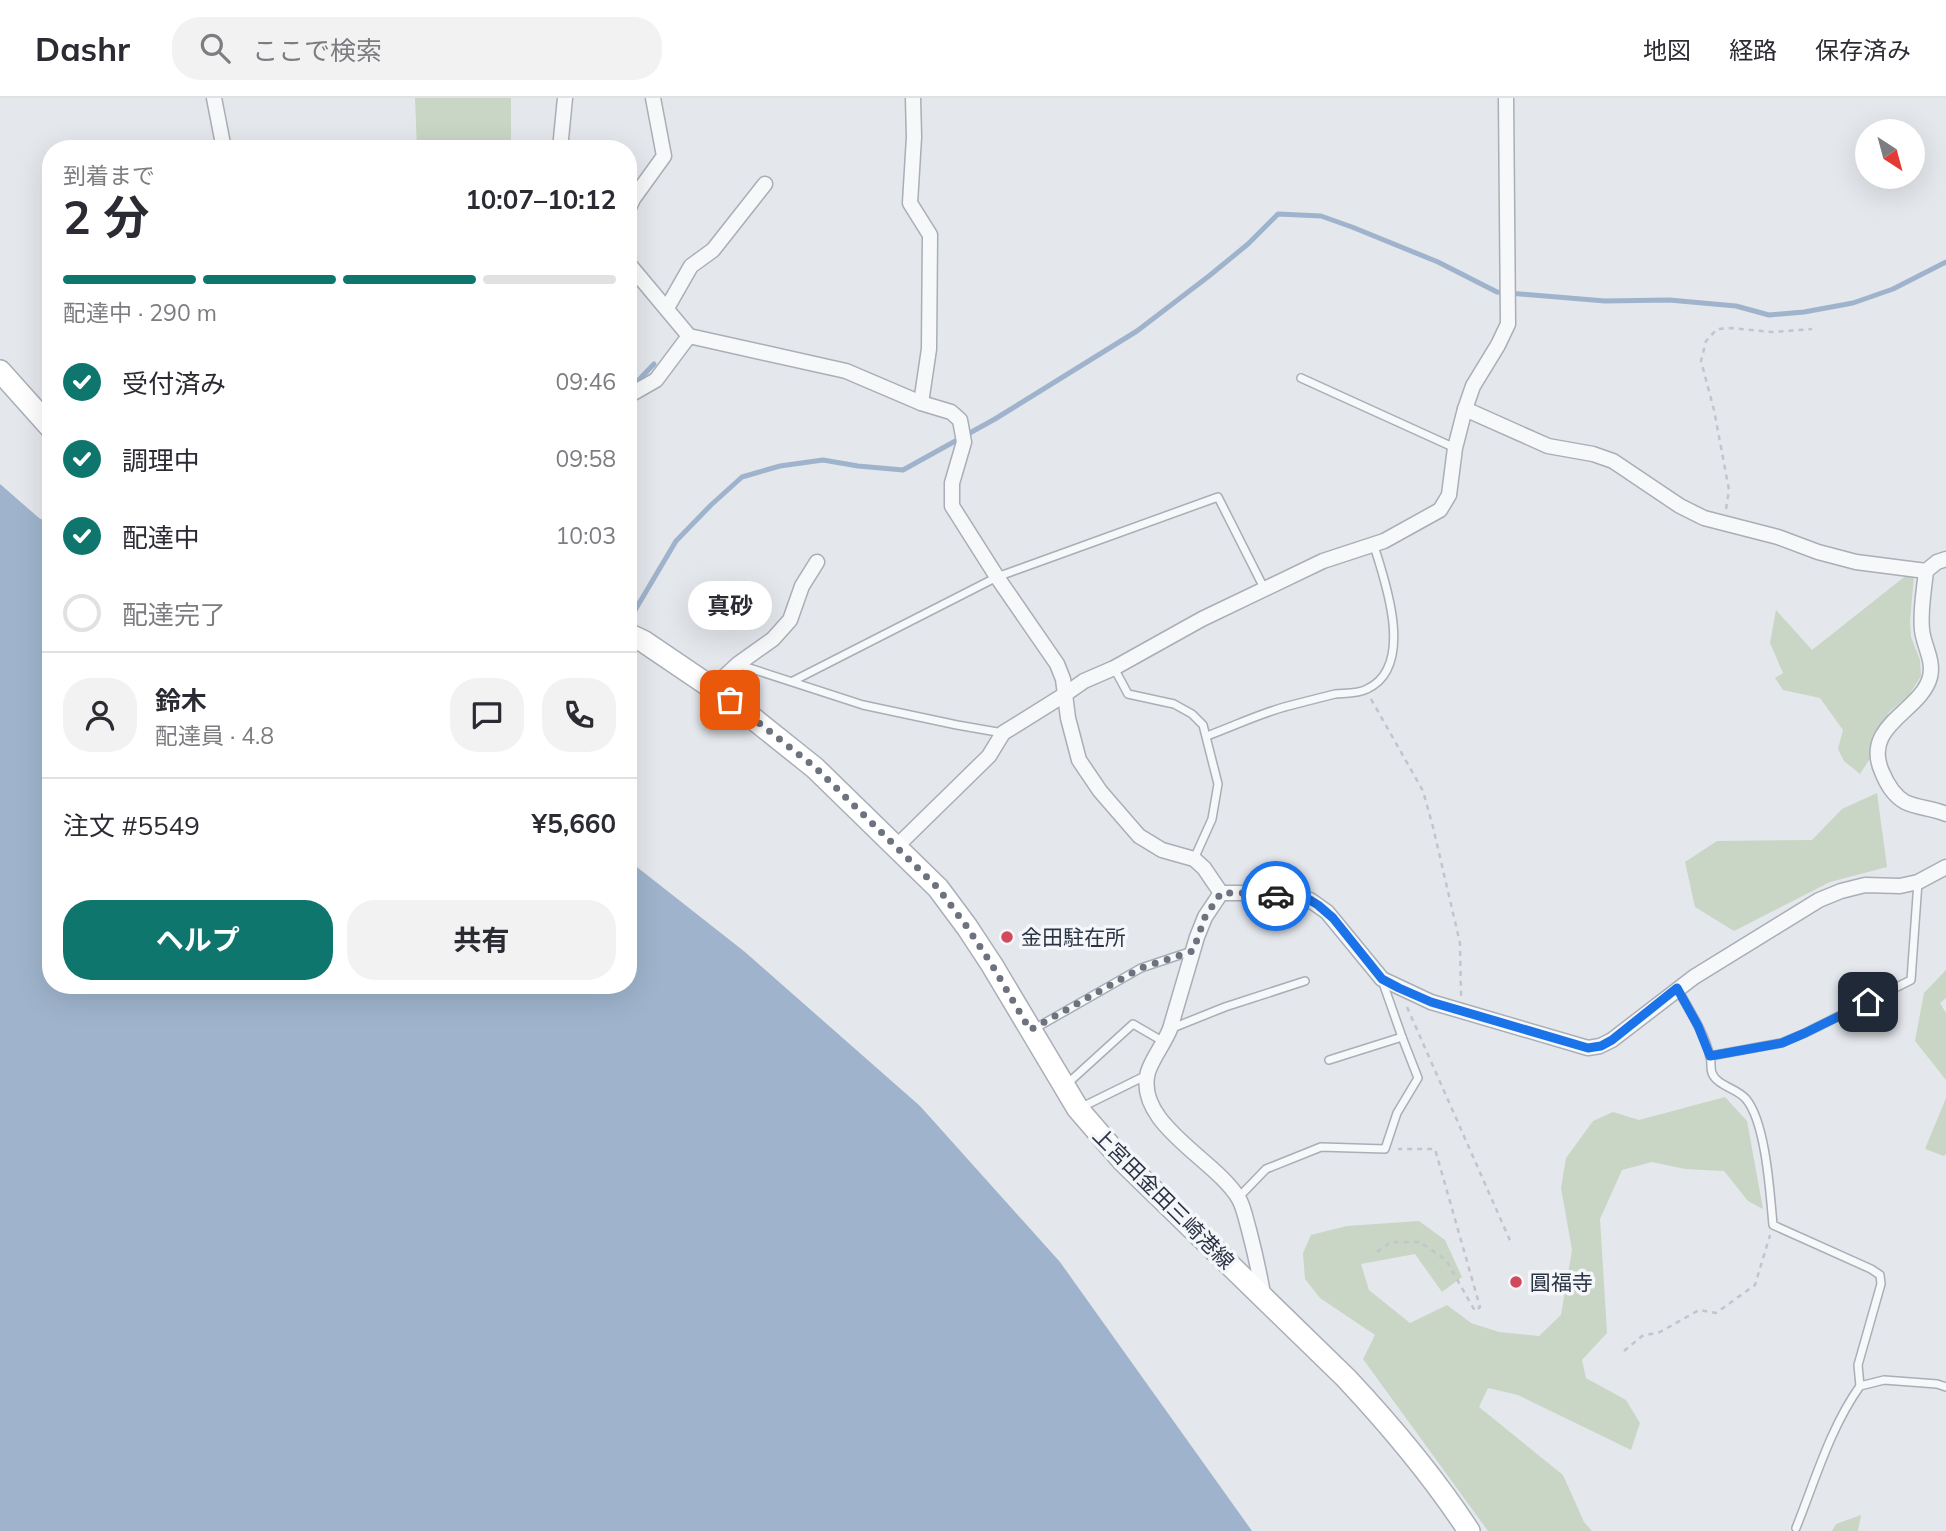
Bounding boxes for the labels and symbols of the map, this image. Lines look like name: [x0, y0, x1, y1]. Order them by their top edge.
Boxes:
north arrow: [1855, 119, 1925, 189]
callout: 真砂: [688, 581, 772, 630]
pin: [700, 670, 760, 730]
courier: [1241, 861, 1311, 931]
place label: 金田駐在所: [1021, 924, 1126, 950]
marker: 金田駐在所: [999, 929, 1015, 945]
pin: [1838, 972, 1898, 1032]
street label: 上宮田金田三崎港線: [1088, 1122, 1240, 1274]
place label: 圓福寺: [1530, 1269, 1593, 1295]
marker: 圓福寺: [1508, 1274, 1524, 1290]

